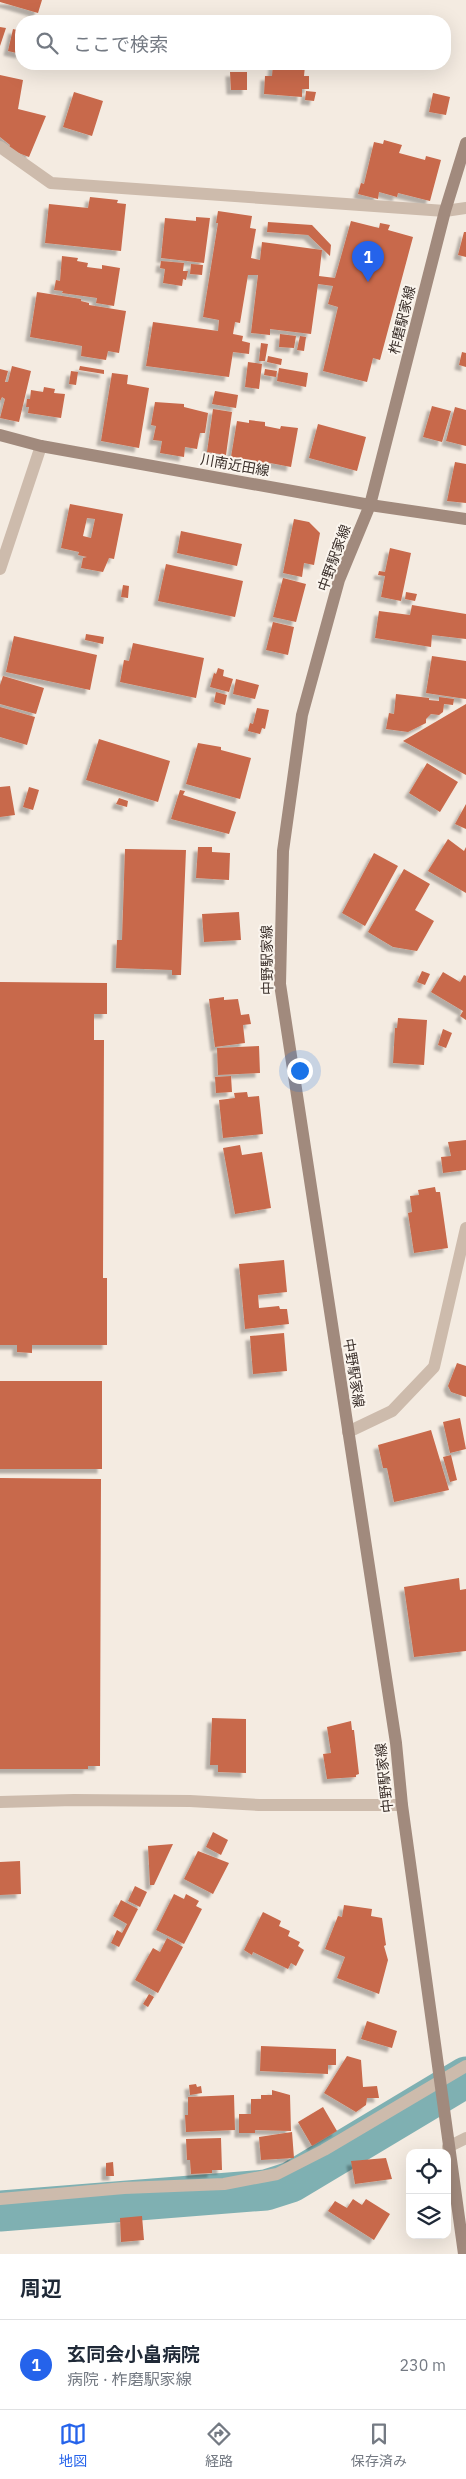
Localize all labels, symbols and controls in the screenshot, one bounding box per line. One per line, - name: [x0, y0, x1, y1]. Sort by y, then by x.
- search box: [15, 15, 451, 70]
- icon: search: [33, 29, 61, 57]
- text: ここで検索: [73, 32, 168, 56]
- pin: 1: [352, 241, 384, 282]
- street label: 柞磨駅家線: [385, 284, 419, 356]
- street label: 川南近田線: [199, 450, 271, 480]
- street label: 中野駅家線: [314, 522, 354, 594]
- street label: 中野駅家線: [257, 925, 277, 995]
- your location: [287, 1058, 313, 1084]
- street label: 中野駅家線: [340, 1337, 368, 1409]
- street label: 中野駅家線: [371, 1742, 397, 1814]
- map controls: [406, 2149, 451, 2239]
- button: locate: [406, 2149, 451, 2194]
- button: layers: [406, 2194, 451, 2239]
- text: 周辺: [20, 2274, 62, 2302]
- text: 玄同会小畠病院: [67, 2342, 200, 2366]
- text: 1: [31, 2355, 41, 2375]
- text: 230 m: [399, 2355, 446, 2375]
- text: 病院 · 柞磨駅家線: [67, 2369, 192, 2389]
- tab: 地図: [59, 2420, 87, 2470]
- tab: 経路: [205, 2420, 233, 2470]
- tab: 保存済み: [351, 2420, 407, 2470]

